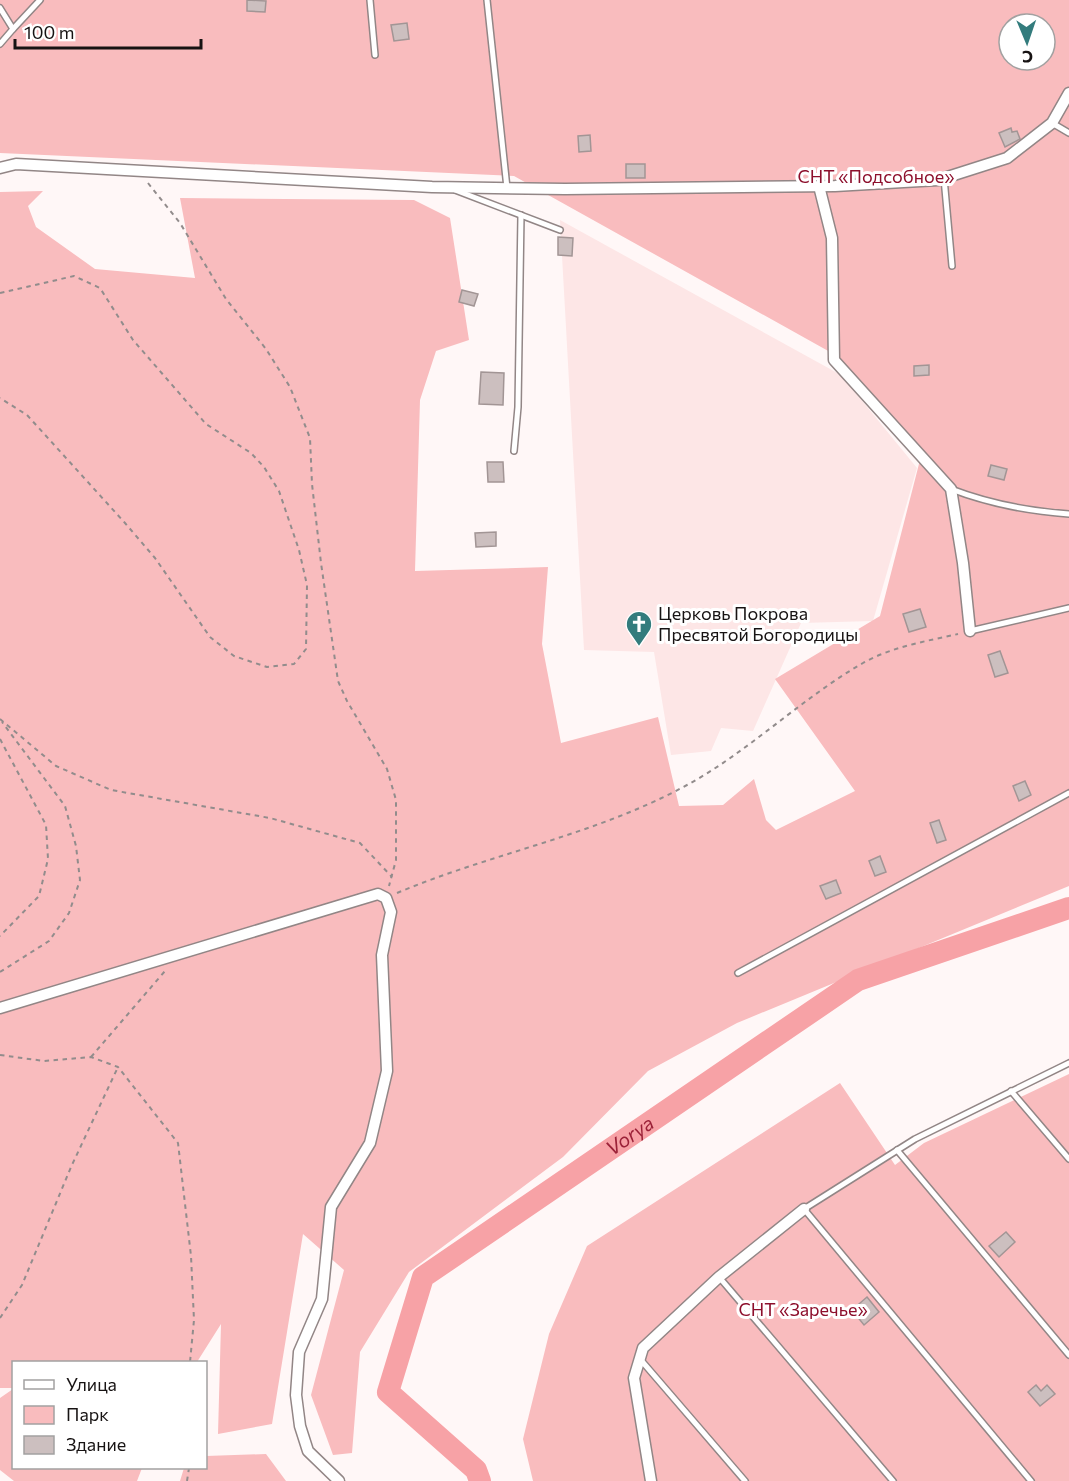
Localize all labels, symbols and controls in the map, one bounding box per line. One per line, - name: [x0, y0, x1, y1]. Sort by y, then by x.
- scale bar: [15, 12, 201, 50]
- north arrow: [997, 12, 1057, 72]
- text: 100 m: [24, 21, 74, 43]
- text: С: [1022, 48, 1033, 67]
- park label: СНТ «Подсобное»: [798, 165, 954, 187]
- place label: Церковь Покрова Пресвятой Богородицы: [658, 602, 858, 645]
- church icon: Церковь Покрова Пресвятой Богородицы: [624, 609, 654, 647]
- water label: Vorya: [601, 1110, 658, 1160]
- park label: СНТ «Заречье»: [738, 1298, 868, 1320]
- legend: [12, 1361, 207, 1469]
- text: Улица: [66, 1373, 117, 1395]
- text: Парк: [66, 1403, 109, 1425]
- text: Здание: [66, 1433, 126, 1455]

